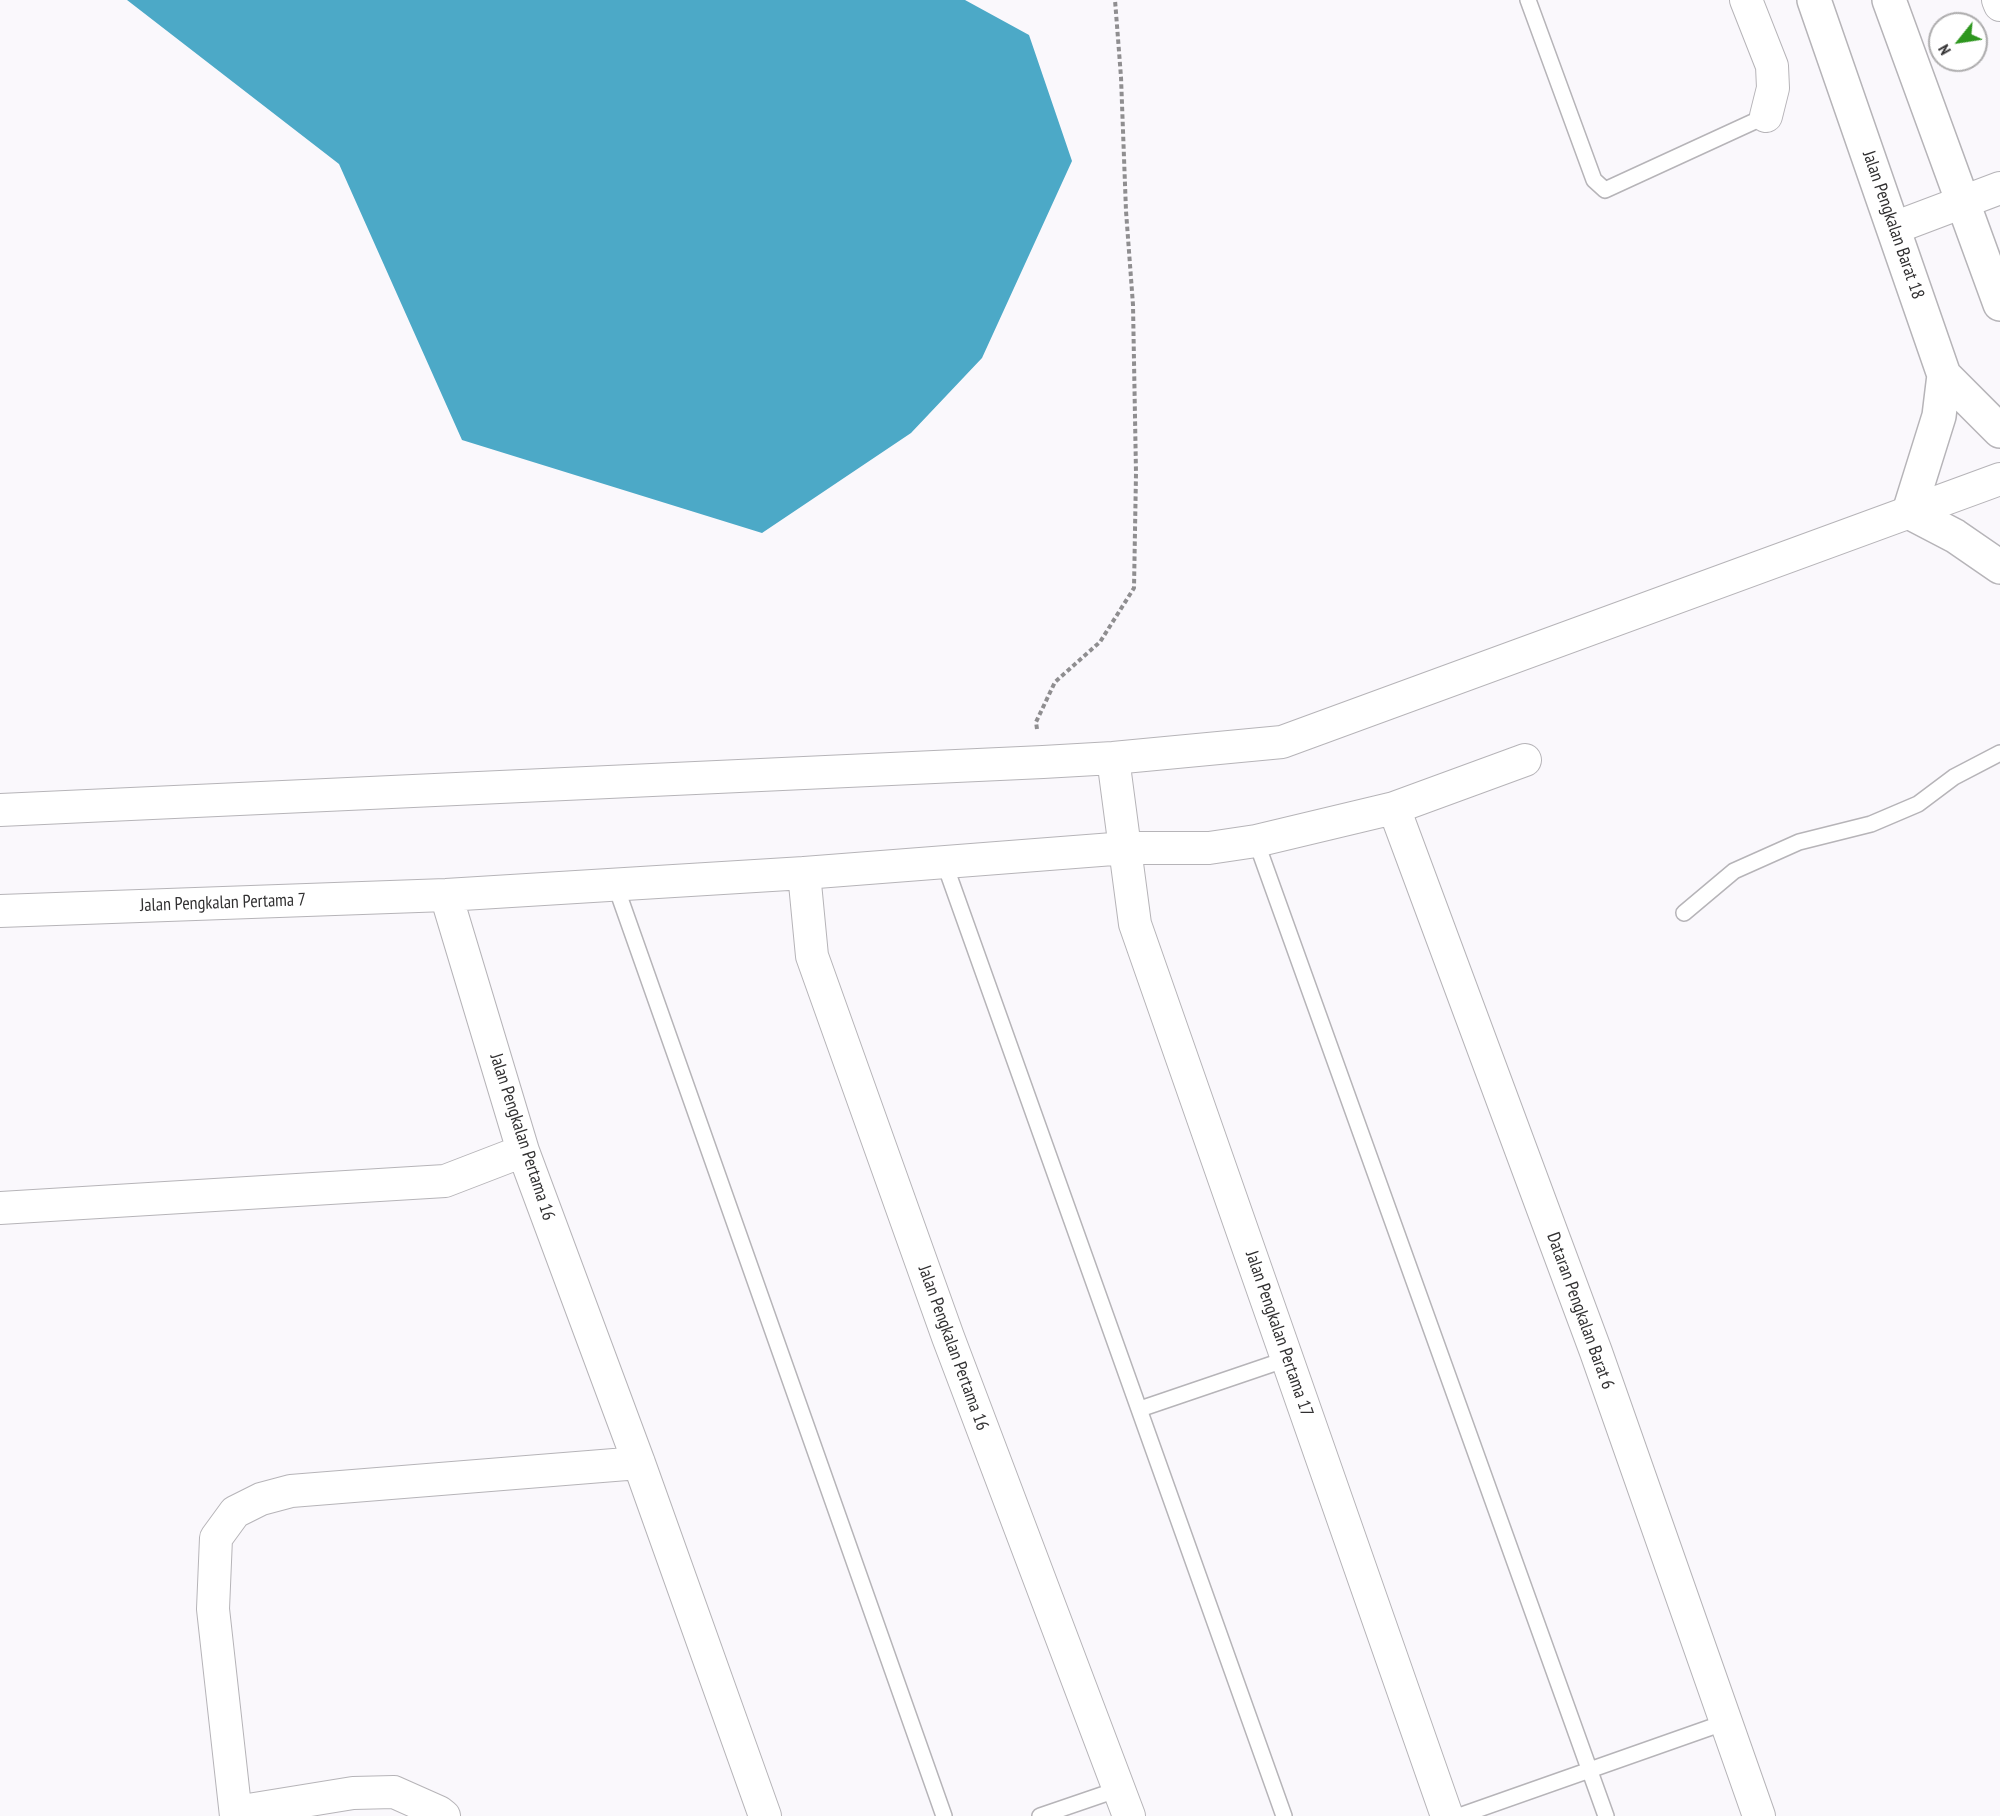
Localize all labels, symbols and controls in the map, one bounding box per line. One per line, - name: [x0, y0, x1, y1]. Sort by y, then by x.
- north arrow: [1928, 12, 1988, 72]
- text: N: [1933, 41, 1955, 59]
- street label: Jalan Pengkalan Barat 18: [1857, 148, 1929, 302]
- street label: Jalan Pengkalan Pertama 7: [140, 889, 306, 917]
- street label: Jalan Pengkalan Pertama 16: [485, 1051, 559, 1223]
- street label: Dataran Pengkalan Barat 6: [1542, 1230, 1618, 1392]
- street label: Jalan Pengkalan Pertama 17: [1240, 1248, 1318, 1420]
- street label: Jalan Pengkalan Pertama 16: [913, 1262, 993, 1434]

